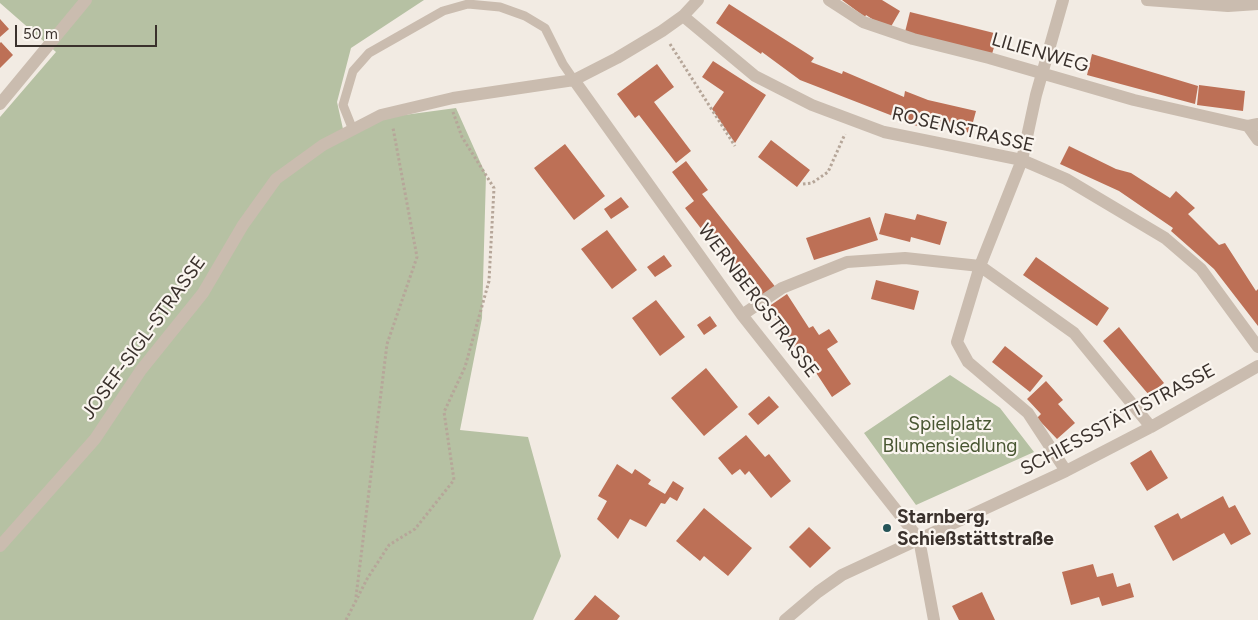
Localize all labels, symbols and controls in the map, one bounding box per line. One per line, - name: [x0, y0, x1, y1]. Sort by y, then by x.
- scale bar: [18, 15, 160, 47]
- text: 50 m: [23, 25, 58, 43]
- street label: LILIENWEG: [989, 28, 1091, 78]
- street label: ROSENSTRASSE: [889, 102, 1037, 158]
- street label: WERNBERGSTRASSE: [693, 220, 823, 382]
- street label: JOSEF-SIGL-STRASSE: [77, 252, 211, 424]
- street label: SCHIESSSTÄTTSTRASSE: [1017, 359, 1219, 481]
- park label: Spielplatz Blumensiedlung: [883, 413, 1017, 457]
- place label: Starnberg, Schießstättstraße: [897, 506, 1054, 550]
- marker: Starnberg, Schießstättstraße: [881, 522, 893, 534]

